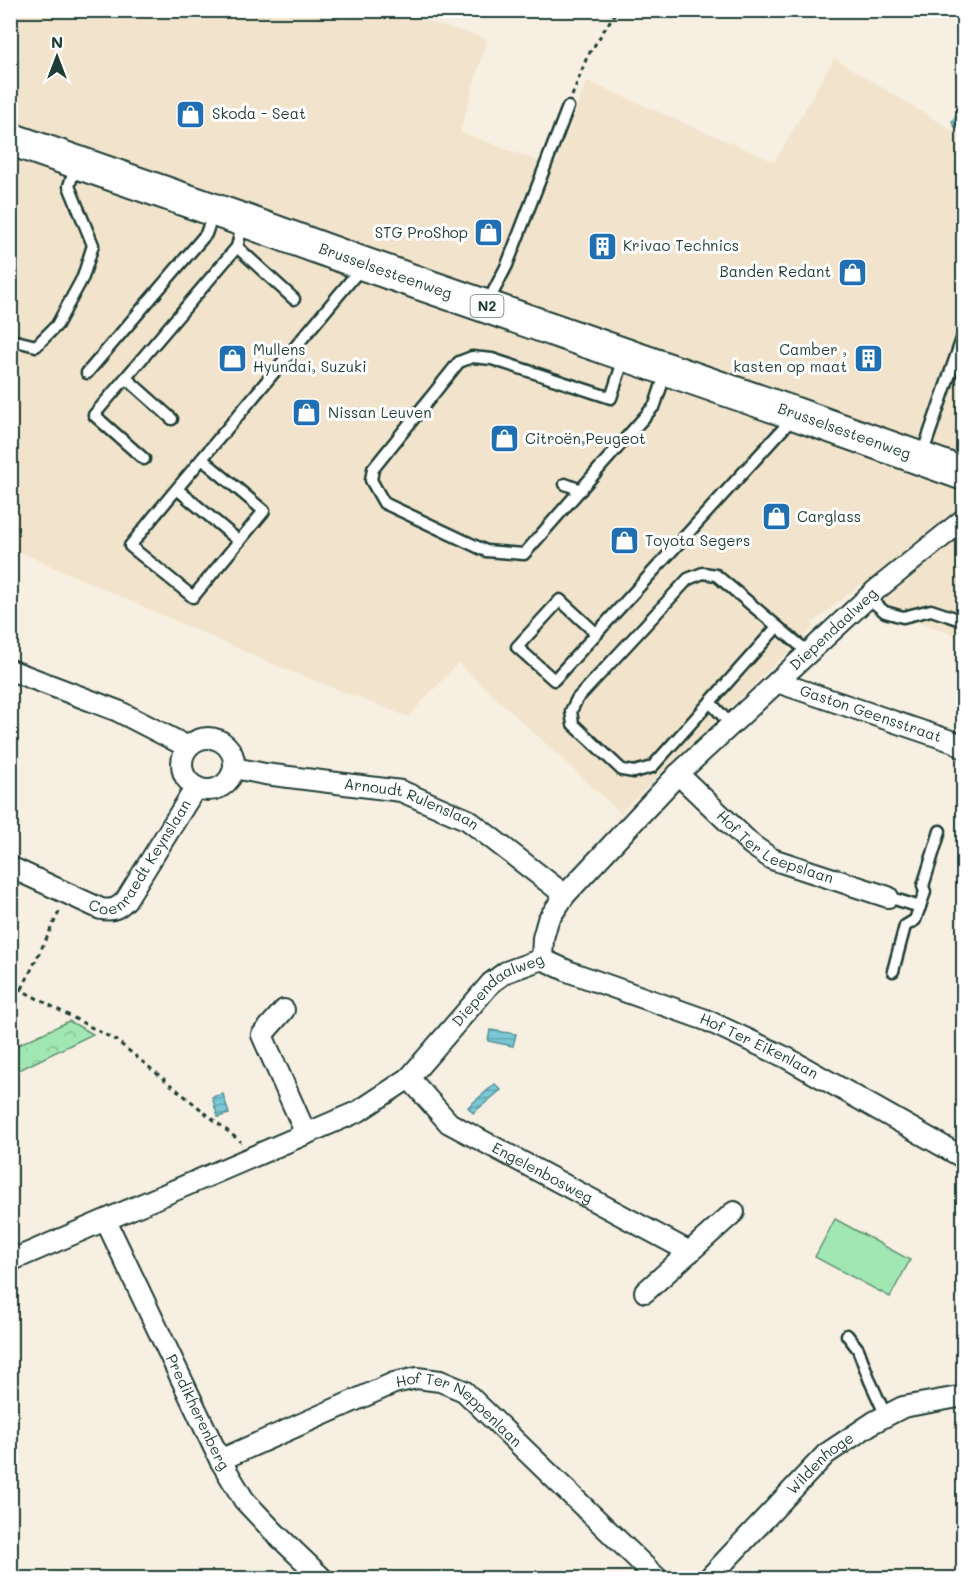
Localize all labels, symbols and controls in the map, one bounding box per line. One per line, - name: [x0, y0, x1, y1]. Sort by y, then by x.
- north arrow: [27, 27, 87, 87]
- text: N: [51, 31, 63, 52]
- shop icon: Skoda - Seat: [175, 98, 207, 130]
- place label: Skoda - Seat: [212, 103, 306, 123]
- shop icon: STG ProShop: [473, 217, 505, 249]
- place label: STG ProShop: [375, 222, 468, 242]
- building icon: Krivao Technics: [586, 230, 618, 262]
- place label: Krivao Technics: [623, 235, 739, 255]
- street label: Brusselsesteenweg: [316, 237, 455, 303]
- shop icon: Banden Redant: [836, 256, 868, 288]
- place label: Banden Redant: [719, 261, 831, 281]
- road number: N2: [470, 295, 504, 317]
- place label: Mullens Hyundai, Suzuki: [253, 339, 367, 376]
- place label: Camber , kasten op maat: [733, 339, 847, 376]
- shop icon: Mullens Hyundai, Suzuki: [216, 343, 248, 375]
- building icon: Camber , kasten op maat: [852, 343, 884, 375]
- shop icon: Nissan Leuven: [291, 397, 323, 429]
- street label: Brusselsesteenweg: [775, 398, 914, 463]
- place label: Nissan Leuven: [328, 402, 432, 422]
- shop icon: Citroën,Peugeot: [488, 423, 520, 455]
- place label: Citroën,Peugeot: [525, 428, 646, 448]
- shop icon: Carglass: [760, 501, 792, 533]
- place label: Carglass: [797, 506, 861, 526]
- shop icon: Toyota Segers: [608, 525, 640, 557]
- place label: Toyota Segers: [645, 530, 750, 550]
- street label: Diependaalweg: [785, 583, 881, 674]
- street label: Gaston Geensstraat: [798, 680, 945, 746]
- street label: Arnoudt Rulenslaan: [343, 773, 484, 834]
- street label: Coenraedt Keynslaan: [86, 795, 195, 919]
- street label: Hof Ter Leepslaan: [713, 805, 836, 888]
- street label: Diependaalweg: [447, 948, 546, 1030]
- street label: Hof Ter Eikenlaan: [697, 1008, 822, 1083]
- street label: Engelenbosweg: [489, 1137, 597, 1207]
- street label: Predikherenberg: [162, 1351, 235, 1474]
- street label: Hof Ter Neppenlaan: [394, 1367, 527, 1451]
- street label: Wildenhoge: [782, 1427, 857, 1498]

